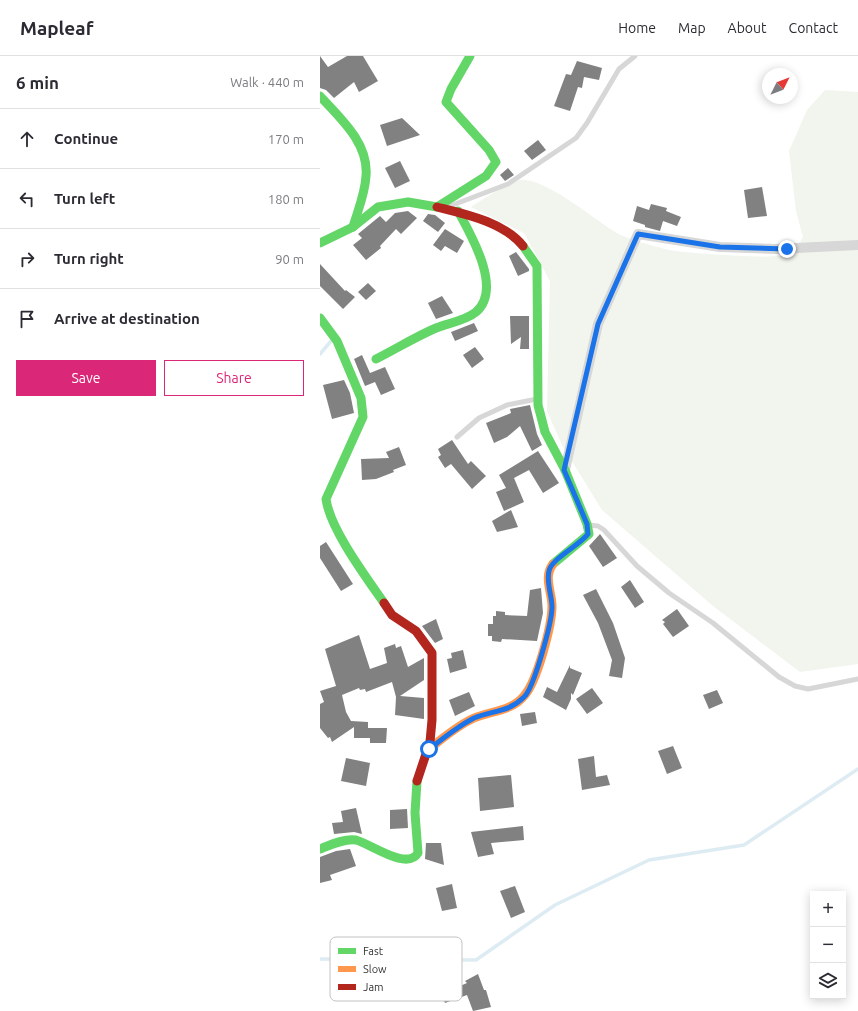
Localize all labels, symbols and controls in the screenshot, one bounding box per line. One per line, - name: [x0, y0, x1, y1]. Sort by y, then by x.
- text: Mapleaf: [20, 17, 93, 39]
- text: Home: [618, 20, 656, 36]
- text: Map: [678, 20, 706, 36]
- text: About: [728, 20, 767, 36]
- text: Contact: [789, 20, 838, 36]
- north arrow: [762, 68, 798, 104]
- text: 6 min: [16, 73, 59, 92]
- text: Walk · 440 m: [230, 75, 304, 89]
- icon: ahead: [16, 128, 38, 150]
- text: Continue: [54, 130, 118, 147]
- text: 170 m: [268, 132, 304, 146]
- icon: left: [16, 188, 38, 210]
- text: Turn left: [54, 190, 115, 207]
- text: 180 m: [268, 192, 304, 206]
- route end: [778, 240, 796, 258]
- icon: right: [16, 248, 38, 270]
- text: Turn right: [54, 250, 124, 267]
- text: 90 m: [275, 252, 304, 266]
- icon: arrive: [16, 308, 38, 330]
- text: Arrive at destination: [54, 310, 200, 327]
- button: Save: [16, 360, 156, 396]
- button: Share: [164, 360, 304, 396]
- route start: [420, 740, 438, 758]
- map controls: [810, 891, 846, 999]
- button: +: [810, 891, 846, 927]
- button: −: [810, 927, 846, 963]
- legend: [330, 937, 462, 1001]
- text: Fast: [363, 945, 384, 957]
- text: Slow: [363, 963, 387, 975]
- button: layers: [810, 963, 846, 999]
- text: Jam: [363, 981, 384, 993]

